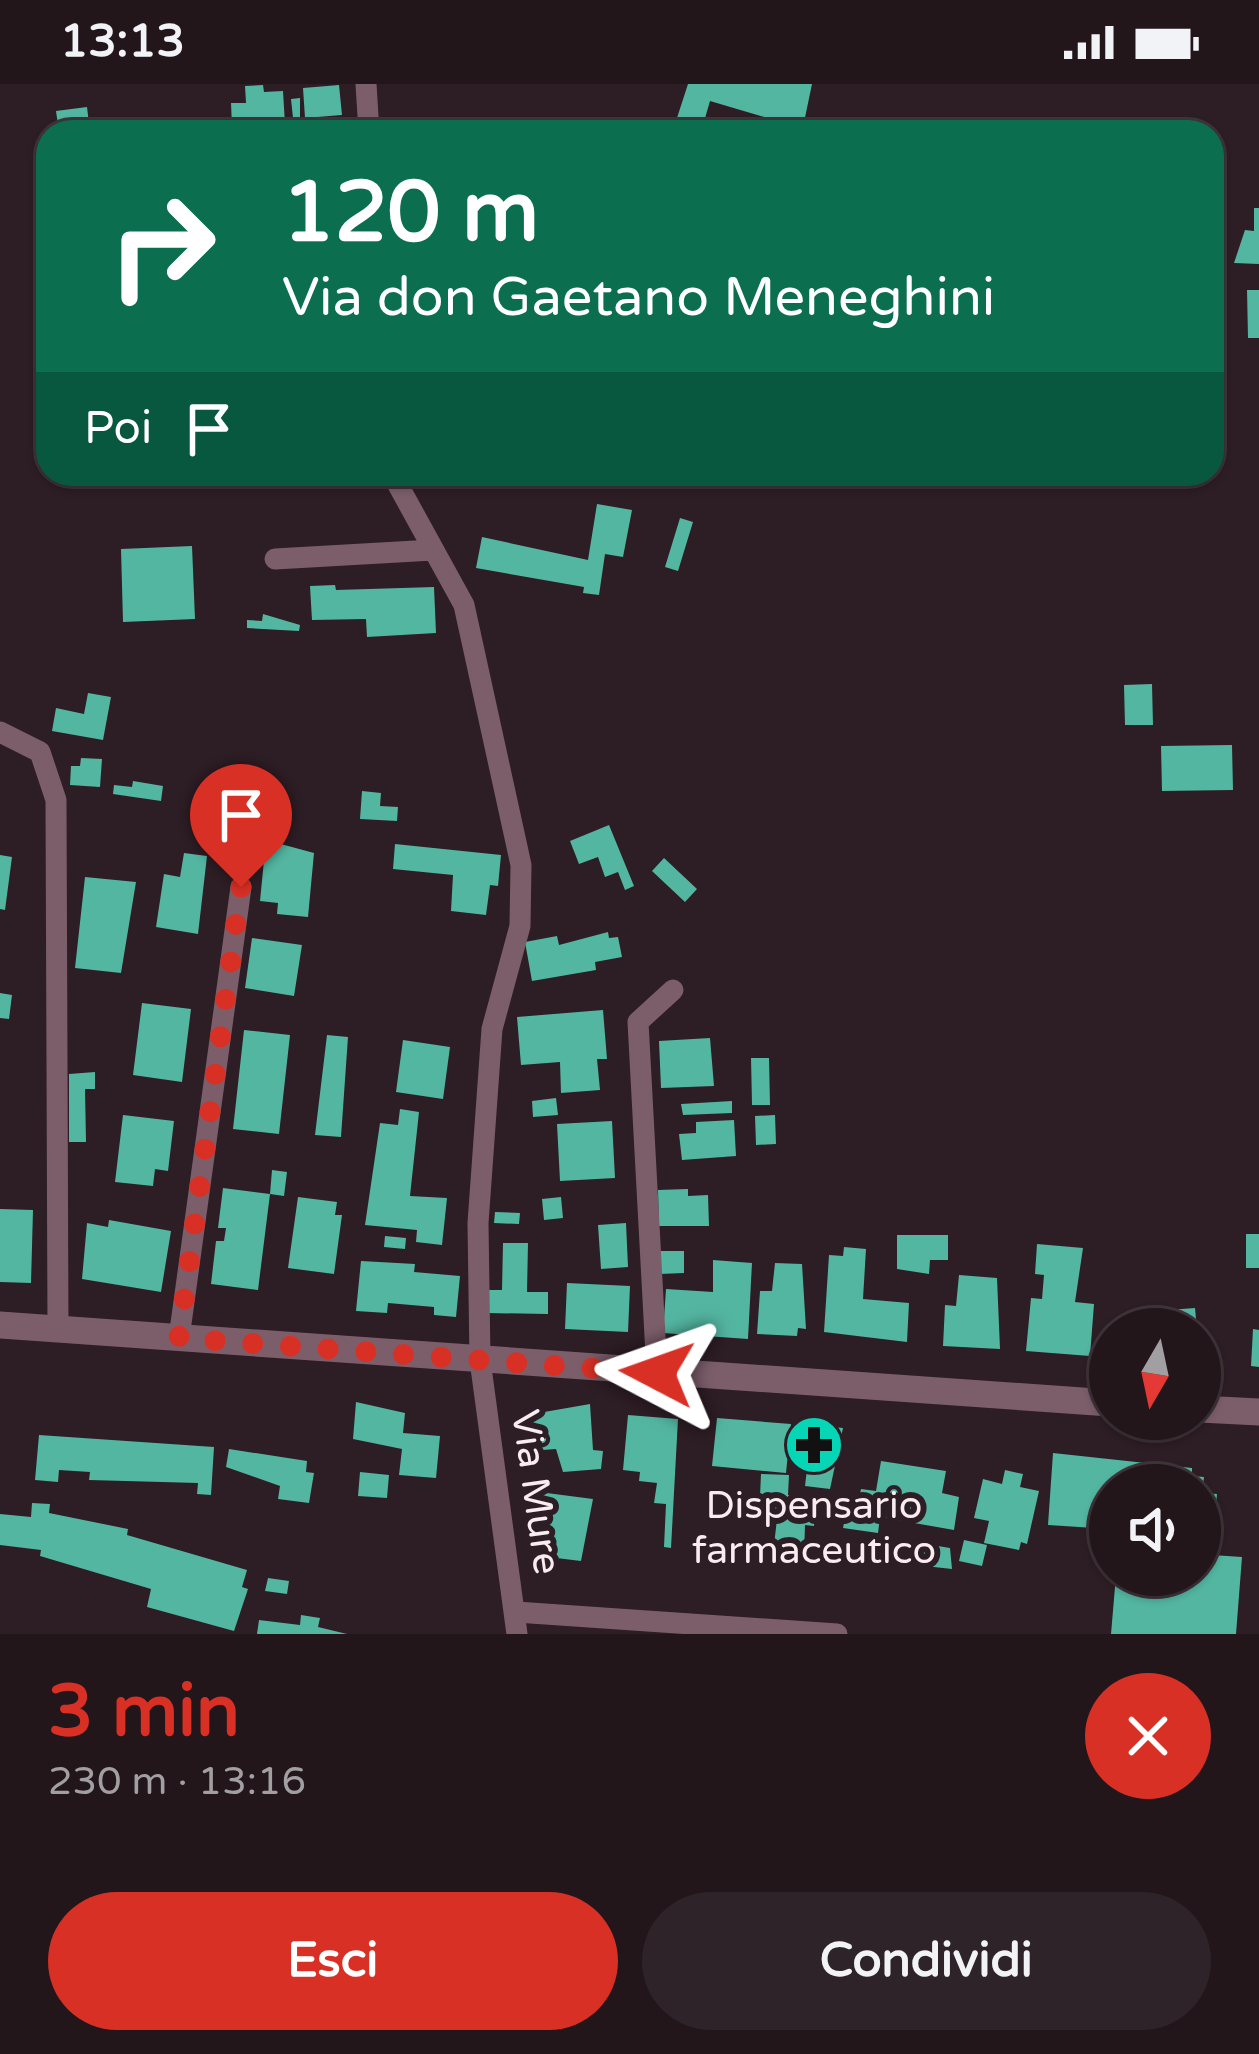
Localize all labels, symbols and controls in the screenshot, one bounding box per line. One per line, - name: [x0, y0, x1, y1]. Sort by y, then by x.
- text: 13:13: [60, 15, 185, 69]
- text: 120 m: [282, 163, 539, 264]
- icon: right: [84, 168, 240, 324]
- text: Via don Gaetano Meneghini: [282, 265, 995, 330]
- icon: arrive: [176, 396, 242, 462]
- text: Poi: [84, 402, 152, 456]
- pin: [190, 764, 292, 887]
- icon: arrive: [208, 782, 274, 848]
- north arrow: [1089, 1308, 1221, 1440]
- map controls: [1089, 1308, 1221, 1596]
- position arrow: [594, 1310, 720, 1436]
- street label: Via Mure: [501, 1407, 571, 1577]
- pharmacy icon: Dispensario farmaceutico: [783, 1414, 845, 1476]
- button: sound: [1089, 1464, 1221, 1596]
- place label: Dispensario farmaceutico: [692, 1482, 936, 1574]
- text: 3 min: [48, 1669, 240, 1756]
- button: close: [1085, 1673, 1211, 1799]
- text: 230 m · 13:16: [48, 1758, 306, 1805]
- button: Esci: [48, 1892, 618, 2030]
- button: Condividi: [642, 1892, 1211, 2030]

